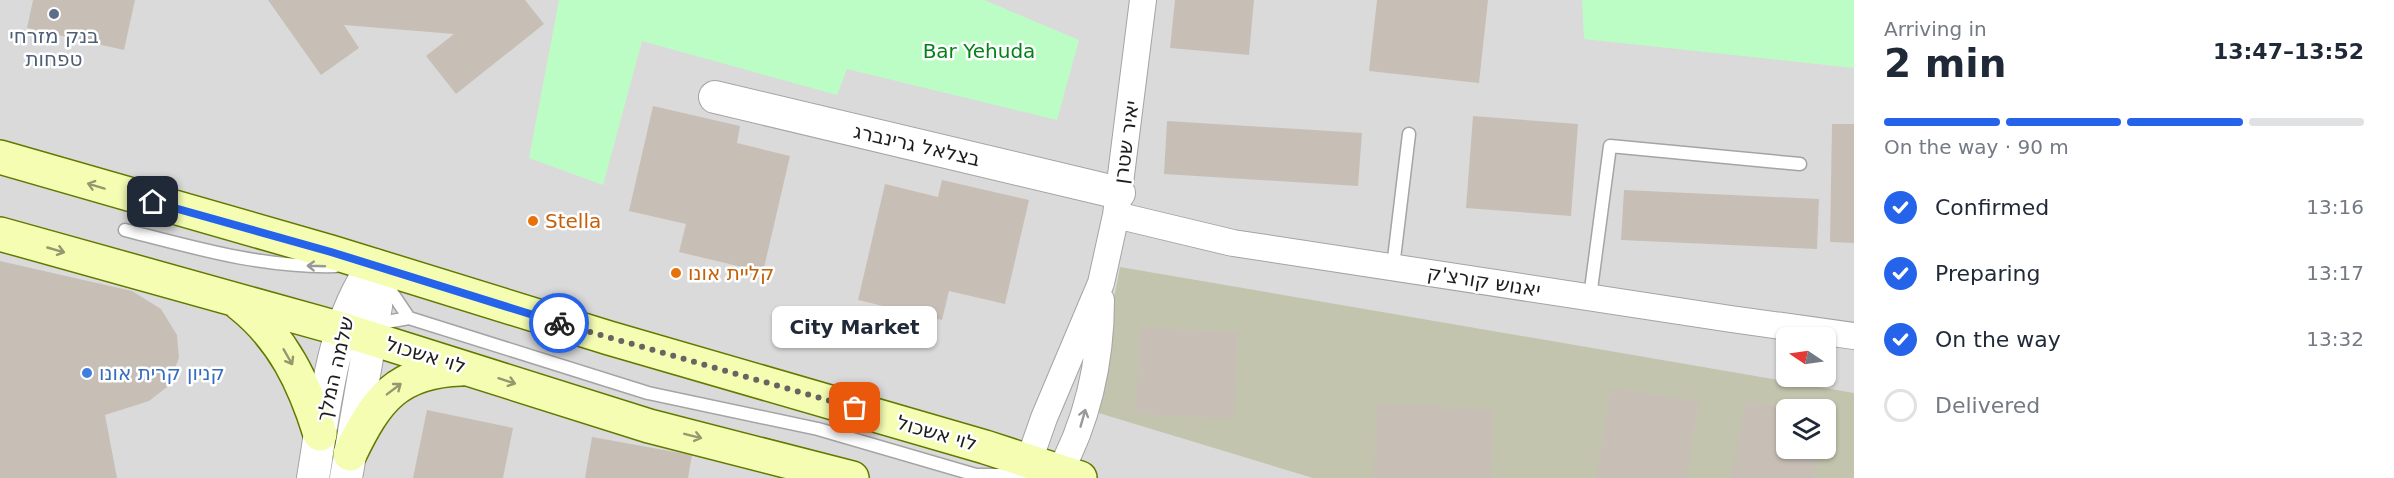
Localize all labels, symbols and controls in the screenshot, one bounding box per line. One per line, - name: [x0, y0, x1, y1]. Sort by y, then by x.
- marker: בנק מזרחי טפחות: [47, 7, 61, 21]
- text: Arriving in: [1884, 17, 1987, 41]
- place label: בנק מזרחי טפחות: [9, 24, 99, 71]
- park label: Bar Yehuda: [923, 39, 1035, 63]
- text: 13:47–13:52: [2213, 39, 2364, 64]
- text: 2 min: [1884, 41, 2006, 86]
- street label: יאיר שטרן: [1108, 99, 1144, 185]
- street label: בצלאל גרינברג: [851, 119, 983, 171]
- text: On the way · 90 m: [1884, 135, 2069, 159]
- pin: [127, 176, 178, 227]
- one-way arrow: [87, 180, 106, 191]
- icon: home: [136, 185, 169, 218]
- icon: check: [1884, 191, 1917, 224]
- text: Confirmed: [1935, 195, 2049, 220]
- text: 13:16: [2306, 195, 2364, 219]
- place label: Stella: [545, 209, 601, 233]
- marker: Stella: [526, 214, 540, 228]
- one-way arrow: [46, 244, 65, 256]
- icon: check: [1884, 257, 1917, 290]
- one-way arrow: [306, 260, 326, 272]
- street label: יאנוש קורצ'ק: [1426, 260, 1542, 302]
- place label: קליית אונו: [688, 261, 774, 285]
- text: Preparing: [1935, 261, 2041, 286]
- text: 13:17: [2306, 261, 2364, 285]
- marker: קליית אונו: [669, 266, 683, 280]
- courier: [529, 293, 589, 353]
- callout: City Market: [772, 306, 938, 348]
- icon: bike: [543, 307, 576, 340]
- street label: שלמה המלך: [311, 314, 359, 424]
- text: City Market: [789, 315, 920, 339]
- icon: check: [1884, 323, 1917, 356]
- north arrow: [1776, 327, 1836, 387]
- map controls: [1776, 327, 1836, 459]
- text: On the way: [1935, 327, 2061, 352]
- text: 13:32: [2306, 327, 2364, 351]
- street label: לוי אשכול: [383, 331, 469, 379]
- one-way arrow: [282, 348, 294, 365]
- place label: קניון קרית אונו: [99, 361, 225, 385]
- marker: קניון קרית אונו: [80, 366, 94, 380]
- one-way arrow: [497, 376, 516, 387]
- pin: [829, 382, 880, 433]
- one-way arrow: [386, 383, 402, 395]
- icon: bag: [838, 391, 871, 424]
- text: Delivered: [1935, 393, 2040, 418]
- button: layers: [1776, 399, 1836, 459]
- one-way arrow: [1078, 409, 1089, 428]
- street label: לוי אשכול: [894, 410, 980, 456]
- one-way arrow: [684, 431, 703, 443]

